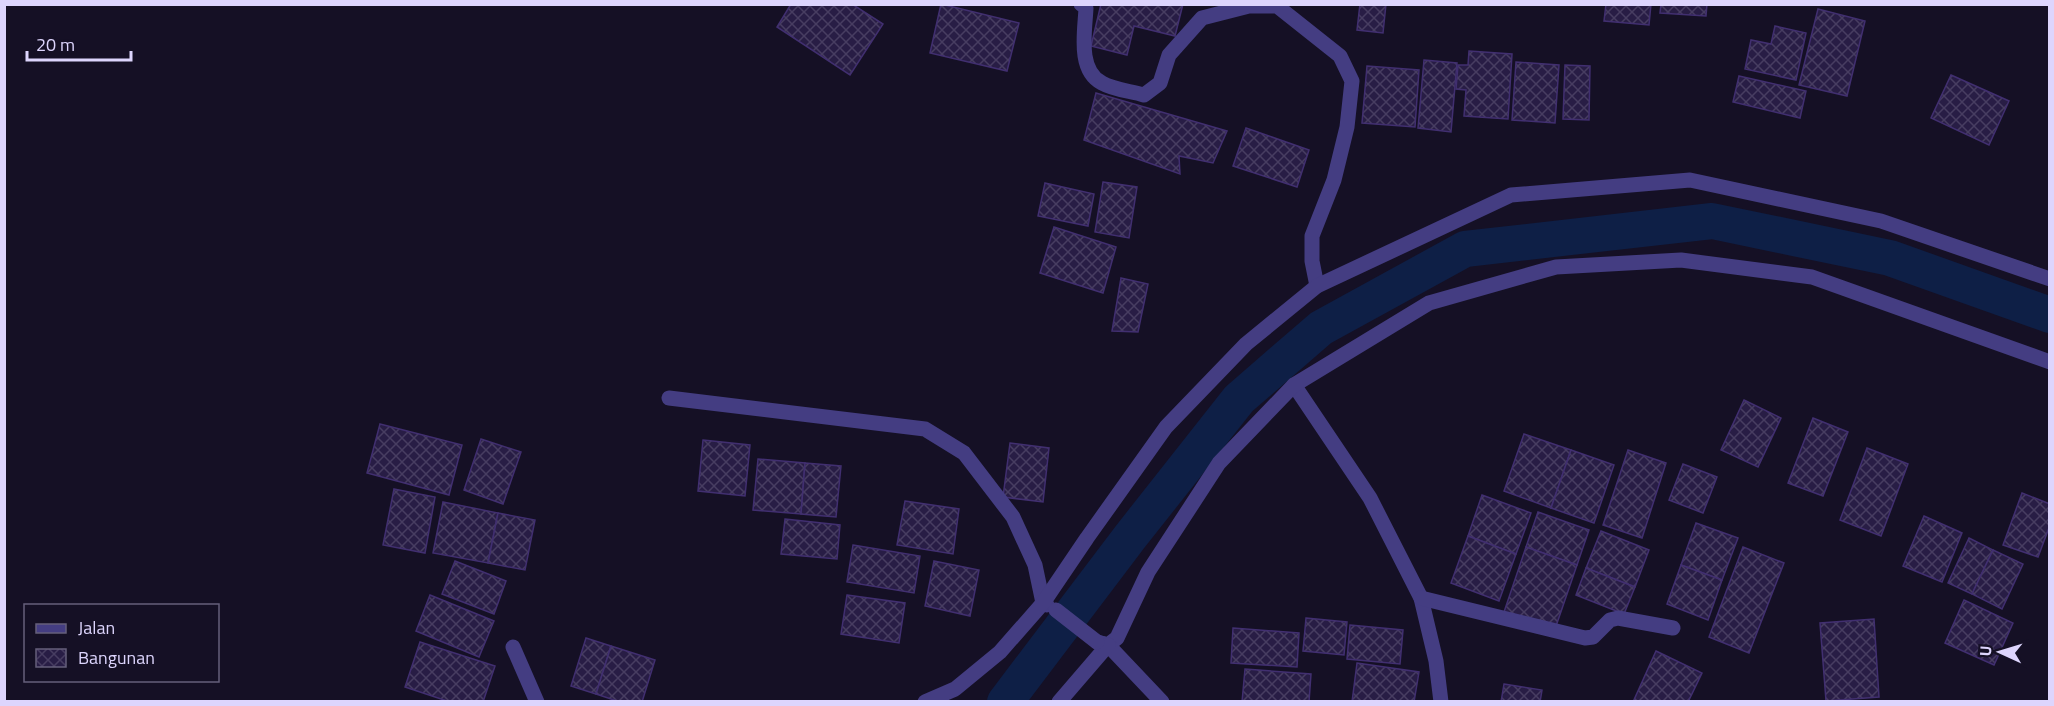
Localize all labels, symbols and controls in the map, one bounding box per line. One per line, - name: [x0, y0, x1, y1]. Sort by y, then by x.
- scale bar: [27, 24, 130, 62]
- text: 20 m: [36, 31, 75, 58]
- legend: [24, 604, 219, 682]
- text: Jalan: [78, 614, 115, 641]
- north arrow: [1970, 622, 2030, 682]
- text: Bangunan: [78, 644, 155, 671]
- text: U: [1973, 645, 1997, 657]

